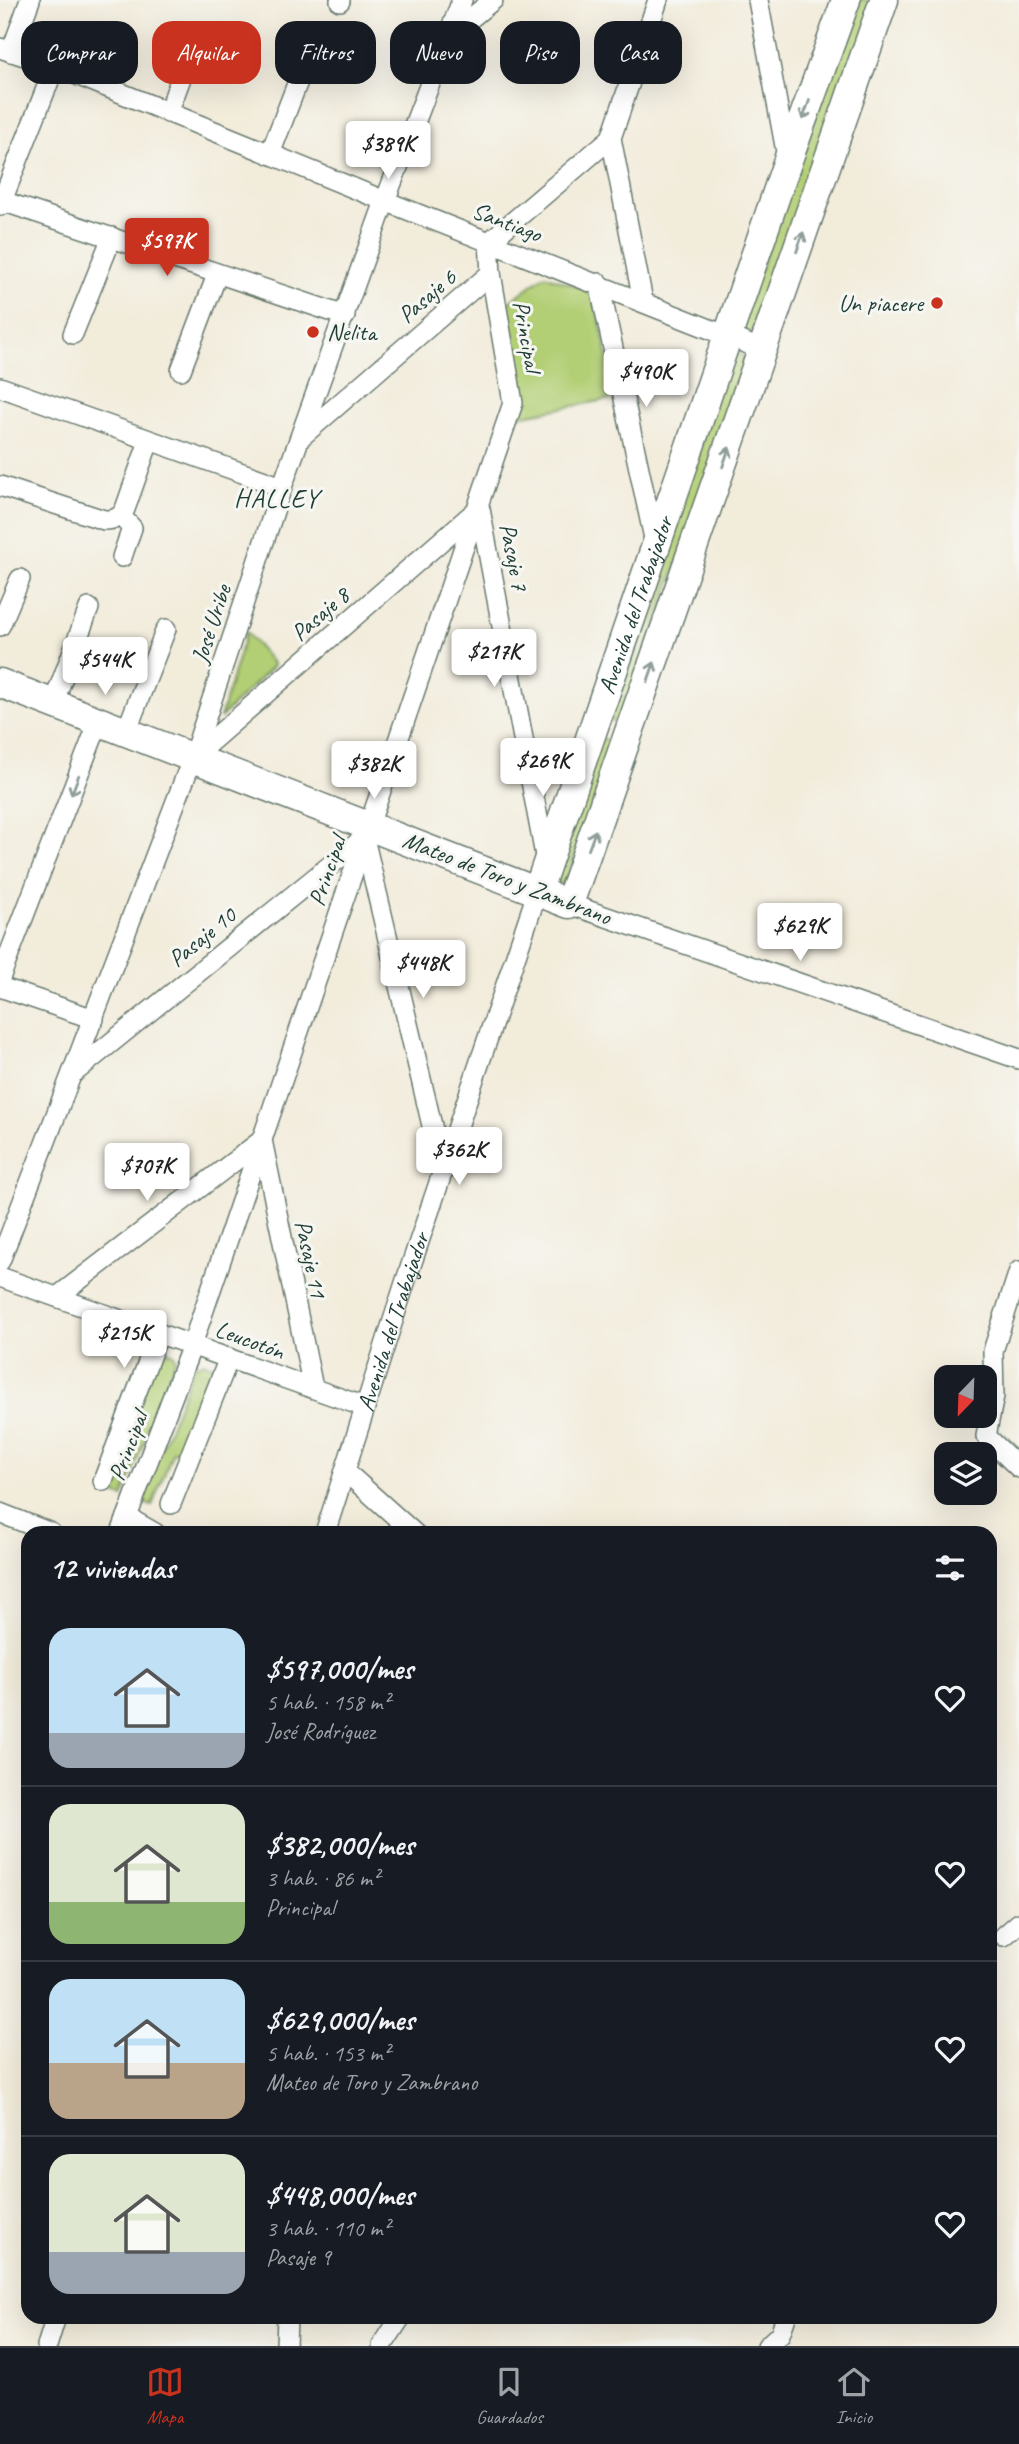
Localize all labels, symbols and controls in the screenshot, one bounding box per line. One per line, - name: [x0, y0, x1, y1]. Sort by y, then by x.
- chip: Comprar: [21, 21, 138, 84]
- chip: Alquilar: [152, 21, 261, 84]
- chip: Filtros: [275, 21, 376, 84]
- chip: Nuevo: [390, 21, 486, 84]
- chip: Piso: [500, 21, 580, 84]
- chip: Casa: [594, 21, 682, 84]
- one-way arrow: [799, 99, 811, 121]
- pin: $389K: [339, 122, 437, 181]
- text: $389K: [362, 129, 414, 158]
- street label: Santiago: [468, 195, 547, 249]
- pin: $597K: [118, 218, 216, 278]
- text: $597K: [141, 226, 193, 255]
- one-way arrow: [795, 231, 807, 253]
- street label: Pasaje 6: [392, 262, 463, 330]
- place label: Un piacere: [838, 288, 925, 318]
- marker: Un piacere: [929, 295, 945, 311]
- street label: Principal: [506, 298, 549, 378]
- place label: Nelita: [327, 317, 378, 347]
- marker: Nelita: [305, 324, 321, 340]
- pin: $490K: [597, 350, 695, 409]
- text: $490K: [620, 357, 672, 386]
- one-way arrow: [721, 446, 733, 468]
- district label: HALLEY: [234, 482, 323, 515]
- street label: Avenida del Trabajador: [591, 510, 681, 698]
- street label: Pasaje 7: [493, 521, 535, 594]
- street label: José Uribe: [184, 579, 238, 668]
- street label: Pasaje 8: [285, 579, 357, 648]
- pin: $217K: [445, 630, 543, 689]
- text: $217K: [468, 637, 521, 666]
- pin: $544K: [56, 638, 154, 697]
- text: $544K: [79, 645, 131, 674]
- one-way arrow: [646, 661, 658, 683]
- pin: $269K: [494, 738, 592, 798]
- pin: $382K: [325, 742, 423, 801]
- text: $269K: [516, 746, 570, 775]
- text: $382K: [347, 749, 401, 778]
- one-way arrow: [67, 774, 80, 795]
- street label: Mateo de Toro y Zambrano: [399, 824, 617, 932]
- street label: Principal: [301, 829, 354, 910]
- one-way arrow: [587, 829, 599, 851]
- street label: Pasaje 10: [162, 899, 244, 973]
- pin: $629K: [751, 904, 849, 963]
- text: $629K: [773, 911, 827, 940]
- pin: $448K: [374, 940, 472, 1000]
- text: $448K: [396, 948, 450, 977]
- pin: $362K: [410, 1128, 508, 1187]
- text: $362K: [432, 1135, 486, 1164]
- pin: $707K: [98, 1144, 196, 1203]
- text: $707K: [121, 1151, 173, 1180]
- street label: Pasaje 11: [288, 1217, 334, 1302]
- street label: Avenida del Trabajador: [350, 1226, 437, 1415]
- pin: $215K: [75, 1310, 173, 1370]
- street label: Leucotón: [211, 1314, 290, 1367]
- text: $215K: [98, 1318, 150, 1347]
- north arrow: [934, 1365, 998, 1428]
- map controls: [934, 1365, 997, 1505]
- street label: Principal: [101, 1404, 156, 1485]
- button: layers: [934, 1442, 997, 1505]
- text: 12 viviendas: [49, 1549, 175, 1587]
- icon: filters: [931, 1549, 969, 1587]
- text: $597,000/mes: [266, 1650, 413, 1688]
- icon: home: [105, 1656, 189, 1740]
- icon: heart: [931, 1679, 969, 1717]
- text: 5 hab. · 158 m²: [266, 1688, 390, 1717]
- text: José Rodríguez: [266, 1717, 375, 1746]
- text: $382,000/mes: [266, 1826, 414, 1864]
- icon: home: [105, 1832, 189, 1916]
- icon: heart: [931, 1855, 969, 1893]
- text: 3 hab. · 86 m²: [266, 1864, 379, 1893]
- text: Principal: [266, 1893, 335, 1922]
- text: $629,000/mes: [266, 2001, 414, 2039]
- icon: home: [105, 2007, 189, 2091]
- icon: heart: [931, 2030, 969, 2068]
- text: 5 hab. · 153 m²: [266, 2039, 390, 2068]
- text: Mateo de Toro y Zambrano: [266, 2068, 477, 2097]
- text: $448,000/mes: [266, 2176, 414, 2214]
- icon: home: [105, 2182, 189, 2266]
- icon: heart: [931, 2205, 969, 2243]
- text: 3 hab. · 110 m²: [266, 2214, 390, 2243]
- text: Pasaje 9: [266, 2243, 331, 2272]
- tab: Mapa: [146, 2363, 184, 2429]
- tab: Guardados: [476, 2363, 543, 2429]
- tab: Inicio: [835, 2363, 873, 2429]

